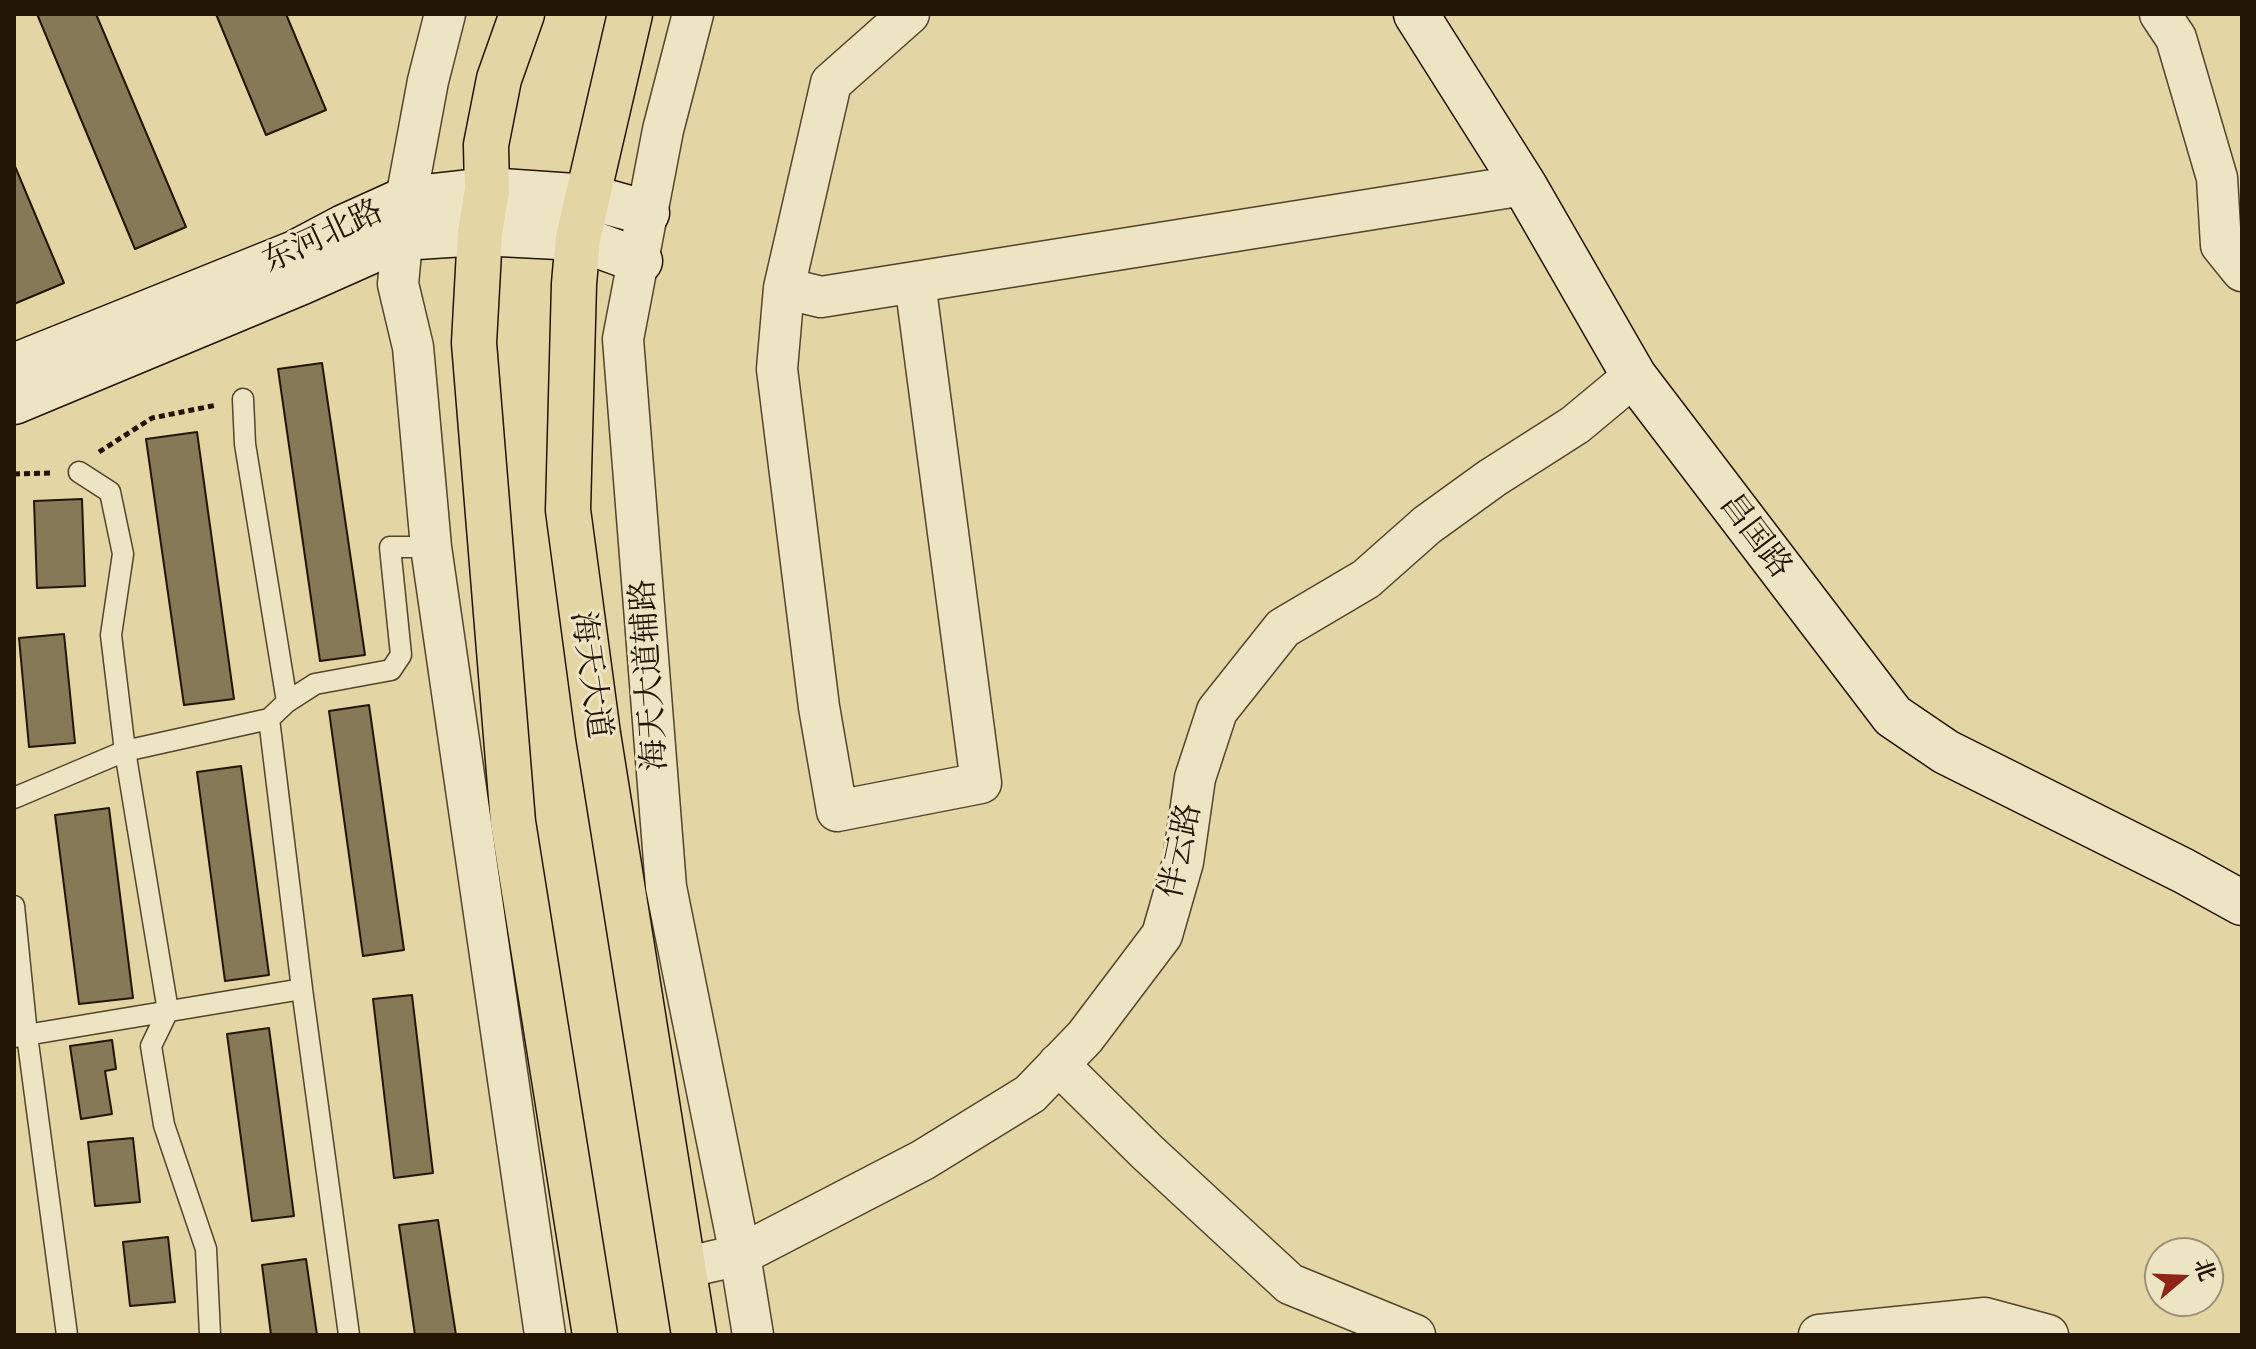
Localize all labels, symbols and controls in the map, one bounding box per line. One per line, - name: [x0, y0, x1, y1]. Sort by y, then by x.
- street label: 东河北路: [257, 193, 389, 281]
- street label: 昌国路: [1711, 486, 1799, 586]
- street label: 海天大道辅路: [624, 578, 676, 772]
- street label: 海天大道: [562, 609, 618, 741]
- street label: 伴云路: [1152, 800, 1210, 902]
- north arrow: [2144, 1237, 2224, 1317]
- text: 北: [2188, 1255, 2223, 1285]

